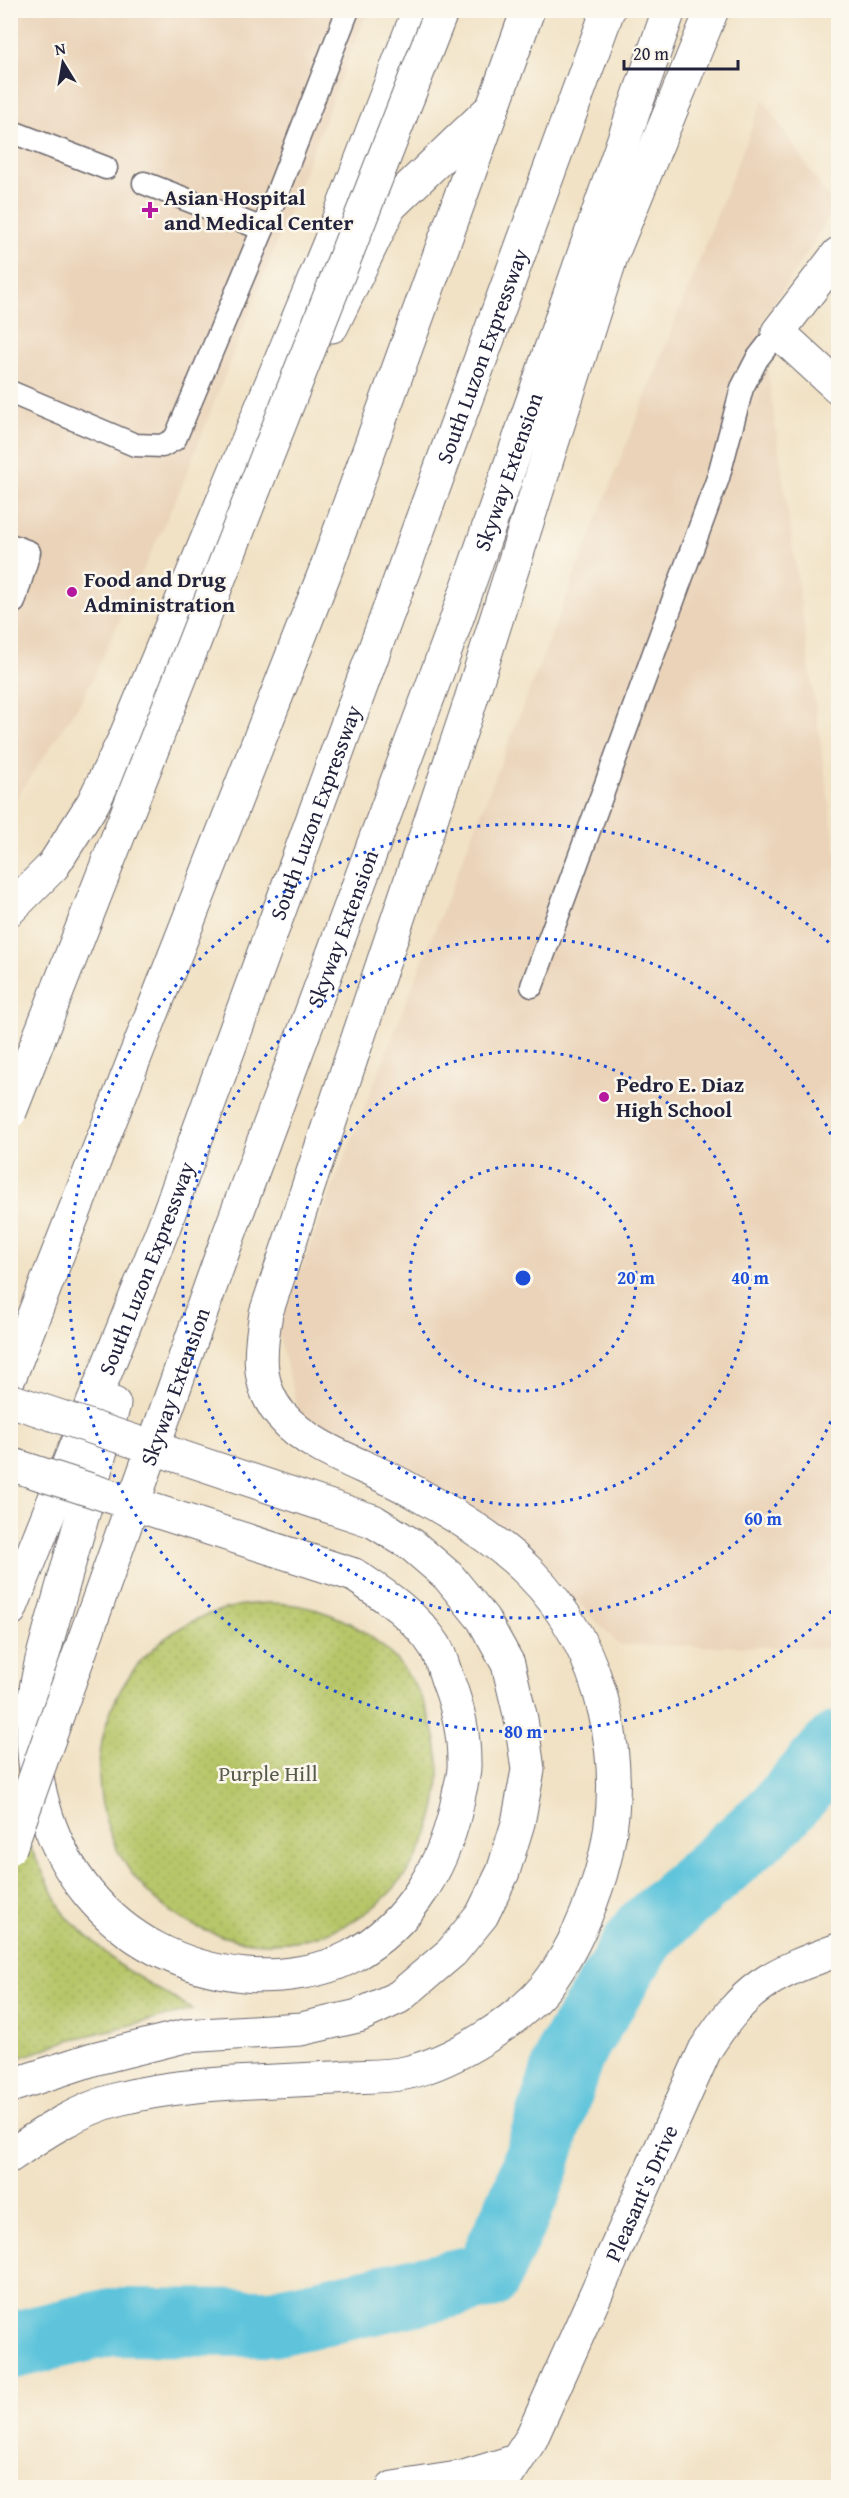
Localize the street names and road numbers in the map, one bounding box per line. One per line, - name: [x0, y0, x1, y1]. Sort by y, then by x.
- street label: South Luzon Expressway: [428, 244, 536, 468]
- street label: Skyway Extension: [466, 388, 551, 555]
- street label: South Luzon Expressway: [261, 700, 369, 925]
- street label: Skyway Extension: [299, 845, 386, 1012]
- street label: South Luzon Expressway: [90, 1157, 202, 1380]
- street label: Skyway Extension: [132, 1302, 218, 1470]
- street label: Pleasant's Drive: [596, 2120, 686, 2267]

